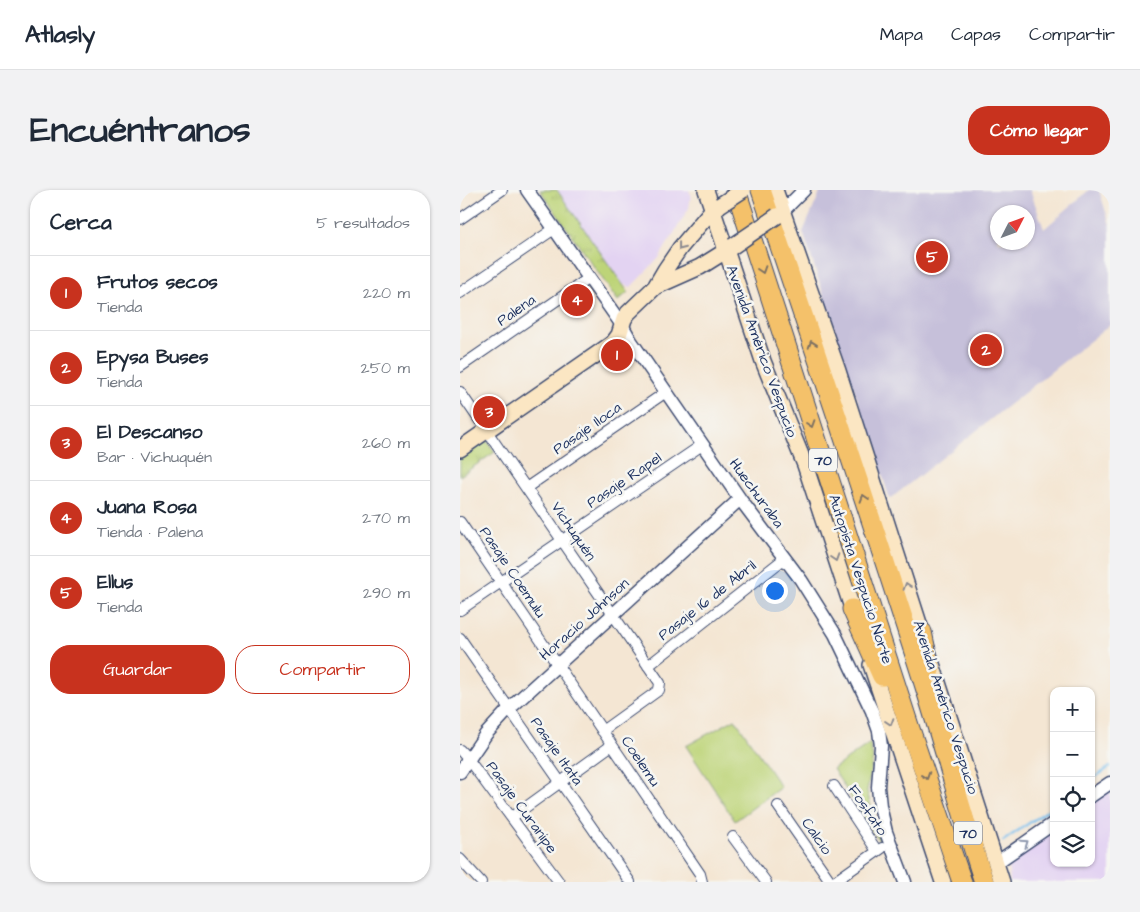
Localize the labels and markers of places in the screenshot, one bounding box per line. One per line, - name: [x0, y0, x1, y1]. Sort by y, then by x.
- pin: 5: [916, 238, 948, 276]
- pin: 4: [561, 281, 593, 319]
- pin: 2: [970, 331, 1002, 369]
- pin: 1: [601, 336, 633, 374]
- pin: 3: [473, 393, 505, 431]

